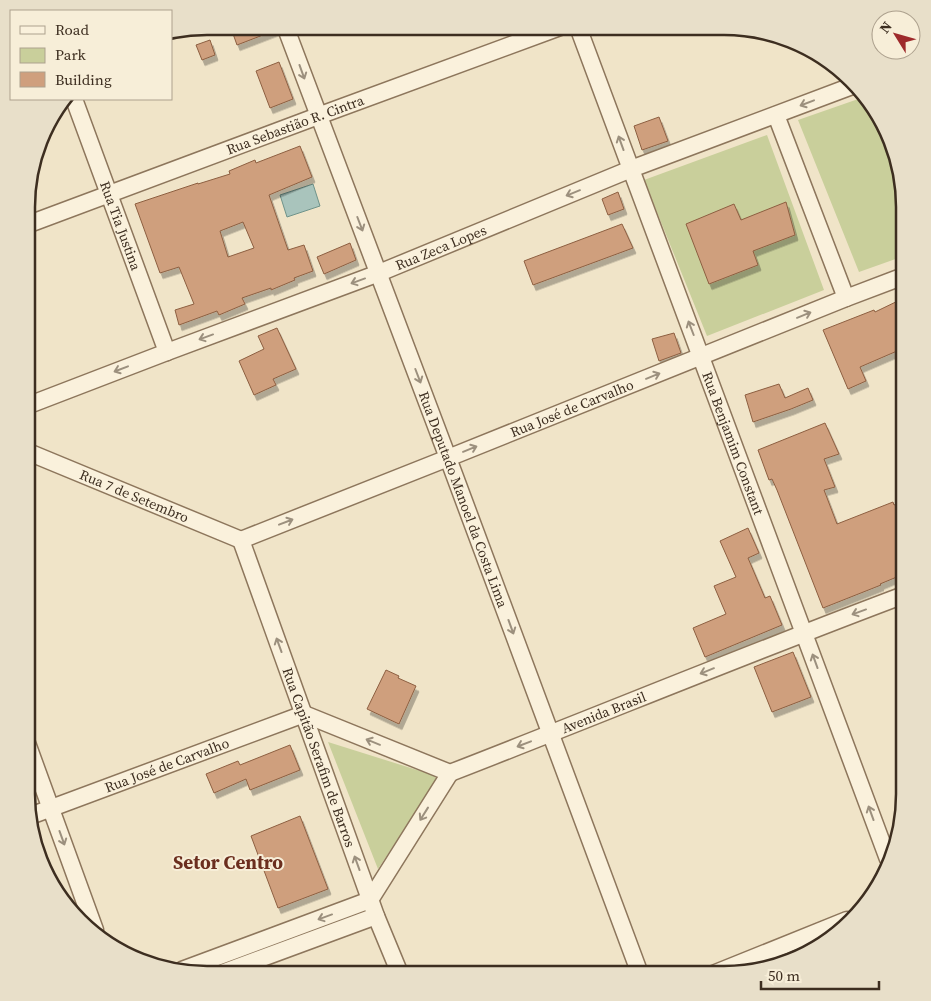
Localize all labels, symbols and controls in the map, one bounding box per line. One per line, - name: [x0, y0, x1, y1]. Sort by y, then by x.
- legend: [10, 10, 172, 100]
- north arrow: [871, 10, 921, 60]
- text: N: [875, 17, 897, 37]
- text: Road: [55, 19, 89, 40]
- text: Park: [55, 44, 87, 65]
- one-way arrow: [298, 64, 307, 79]
- text: Building: [55, 69, 112, 90]
- street label: Rua Sebastião R. Cintra: [223, 90, 367, 159]
- one-way arrow: [799, 99, 815, 108]
- one-way arrow: [616, 136, 625, 151]
- street label: Rua Tia Justina: [95, 178, 146, 274]
- one-way arrow: [566, 189, 581, 198]
- one-way arrow: [356, 216, 365, 231]
- street label: Rua Zeca Lopes: [392, 220, 489, 275]
- one-way arrow: [351, 277, 366, 286]
- one-way arrow: [796, 310, 811, 319]
- one-way arrow: [686, 321, 695, 336]
- one-way arrow: [198, 333, 214, 342]
- one-way arrow: [114, 365, 129, 374]
- one-way arrow: [414, 368, 423, 383]
- street label: Rua Benjamim Constant: [697, 369, 769, 518]
- one-way arrow: [645, 371, 660, 380]
- street label: Rua José de Carvalho: [507, 374, 637, 442]
- street label: Rua Deputado Manoel da Costa Lima: [414, 389, 513, 611]
- one-way arrow: [462, 444, 477, 454]
- street label: Rua 7 de Setembro: [77, 464, 192, 527]
- one-way arrow: [278, 517, 293, 526]
- one-way arrow: [852, 608, 867, 617]
- one-way arrow: [507, 618, 516, 634]
- one-way arrow: [274, 637, 283, 653]
- one-way arrow: [810, 653, 819, 669]
- street label: Rua Capitão Serafim de Barros: [278, 665, 361, 850]
- one-way arrow: [700, 667, 716, 676]
- street label: Avenida Brasil: [558, 687, 649, 738]
- street label: Rua José de Carvalho: [102, 733, 232, 797]
- one-way arrow: [366, 736, 381, 746]
- one-way arrow: [517, 740, 532, 749]
- one-way arrow: [866, 806, 875, 821]
- one-way arrow: [419, 807, 430, 821]
- one-way arrow: [58, 829, 67, 845]
- district label: Setor Centro: [173, 849, 283, 875]
- one-way arrow: [352, 856, 361, 872]
- one-way arrow: [318, 913, 333, 922]
- scale bar: [761, 958, 878, 990]
- text: 50 m: [768, 965, 800, 986]

